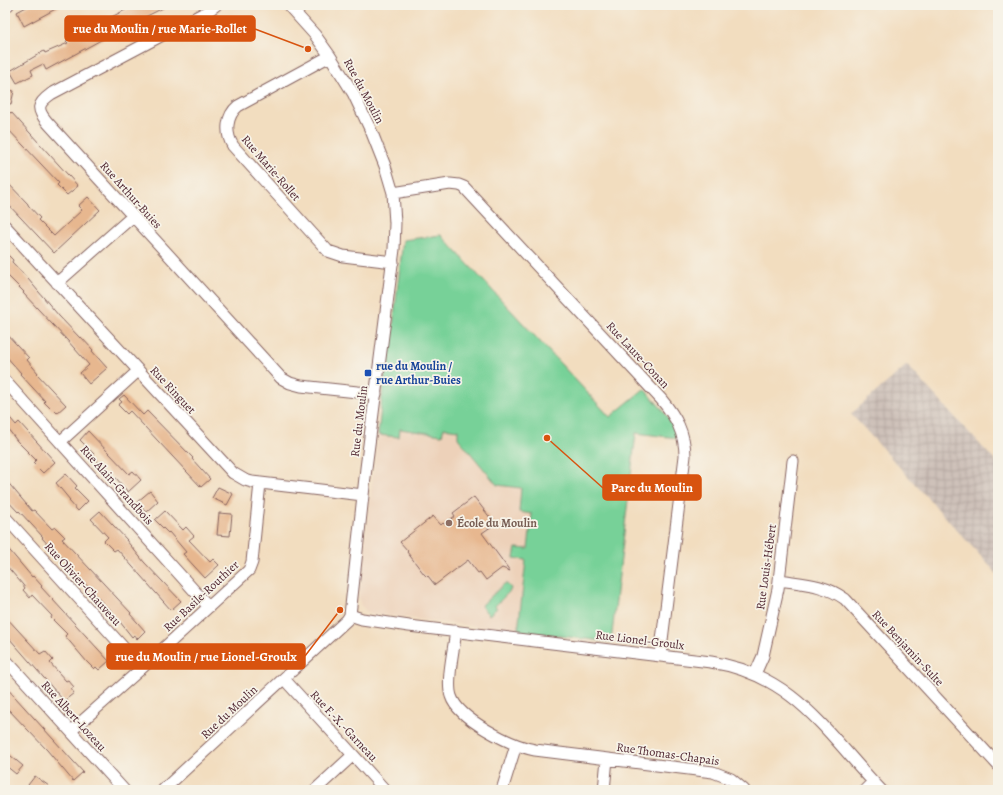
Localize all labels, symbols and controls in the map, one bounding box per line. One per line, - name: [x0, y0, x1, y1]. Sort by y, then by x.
- callout: rue du Moulin / rue Marie-Rollet: [65, 16, 255, 41]
- text: rue du Moulin / rue Marie-Rollet: [73, 20, 248, 37]
- street label: Rue du Moulin: [340, 56, 388, 127]
- street label: Rue Marie-Rollet: [238, 132, 304, 204]
- street label: Rue Arthur-Buies: [97, 158, 166, 232]
- street label: Rue Laure-Conan: [603, 318, 673, 392]
- place label: rue du Moulin / rue Arthur-Buies: [376, 358, 461, 388]
- street label: Rue Ringuet: [147, 363, 199, 418]
- marker: rue du Moulin / rue Arthur-Buies: [363, 368, 373, 378]
- street label: Rue du Moulin: [347, 384, 371, 458]
- street label: Rue Alain-Grandbois: [77, 442, 157, 528]
- callout: Parc du Moulin: [603, 475, 701, 500]
- text: Parc du Moulin: [611, 479, 694, 496]
- place label: École du Moulin: [457, 515, 537, 531]
- marker: École du Moulin: [444, 518, 454, 528]
- street label: Rue Louis-Hébert: [752, 523, 780, 611]
- street label: Rue Olivier-Chauveau: [41, 539, 125, 630]
- street label: Rue Basile-Routhier: [160, 557, 243, 635]
- street label: Rue Benjamin-Sulte: [869, 607, 947, 689]
- street label: Rue Lionel-Groulx: [595, 627, 686, 653]
- callout: rue du Moulin / rue Lionel-Groulx: [107, 644, 305, 669]
- text: rue du Moulin / rue Lionel-Groulx: [115, 648, 297, 665]
- street label: Rue Albert-Lozeau: [38, 677, 110, 755]
- street label: Rue du Moulin: [197, 681, 261, 742]
- street label: Rue F.-X.-Garneau: [307, 687, 382, 765]
- street label: Rue Thomas-Chapais: [616, 739, 721, 769]

